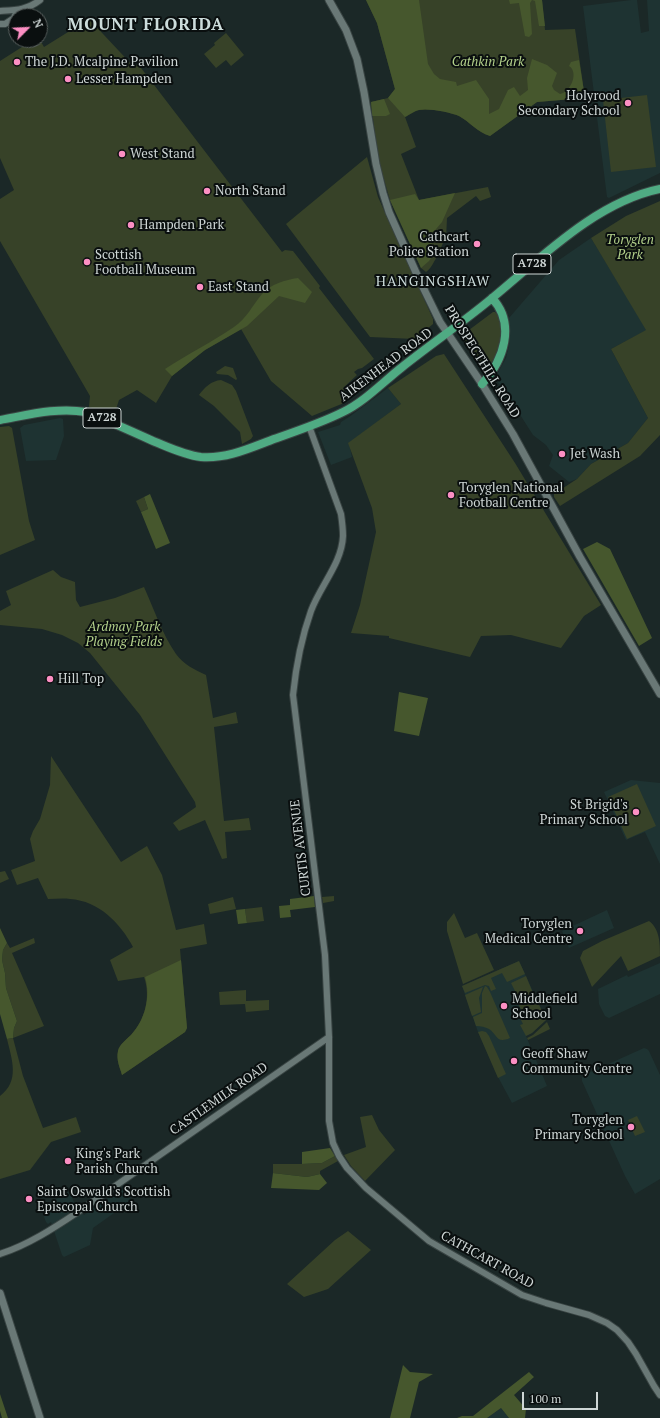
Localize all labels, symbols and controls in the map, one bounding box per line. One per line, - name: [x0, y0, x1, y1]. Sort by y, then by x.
- north arrow: [8, 8, 48, 48]
- district label: MOUNT FLORIDA: [68, 15, 224, 35]
- text: N: [30, 17, 46, 30]
- place label: The J.D. Mcalpine Pavilion: [25, 54, 178, 70]
- park label: Cathkin Park: [452, 54, 524, 70]
- marker: The J.D. Mcalpine Pavilion: [12, 57, 22, 67]
- place label: Lesser Hampden: [76, 71, 172, 87]
- marker: Lesser Hampden: [63, 74, 73, 84]
- place label: Holyrood Secondary School: [518, 88, 620, 119]
- marker: Holyrood Secondary School: [623, 98, 633, 108]
- place label: West Stand: [130, 146, 195, 162]
- marker: West Stand: [117, 149, 127, 159]
- place label: North Stand: [215, 183, 286, 199]
- marker: North Stand: [202, 186, 212, 196]
- place label: Hampden Park: [139, 217, 224, 233]
- marker: Hampden Park: [126, 220, 136, 230]
- place label: Cathcart Police Station: [389, 229, 469, 260]
- park label: Toryglen Park: [606, 232, 654, 263]
- marker: Cathcart Police Station: [472, 239, 482, 249]
- place label: Scottish Football Museum: [95, 247, 195, 278]
- road number: A728: [513, 254, 551, 274]
- marker: Scottish Football Museum: [82, 257, 92, 267]
- district label: HANGINGSHAW: [376, 274, 490, 290]
- place label: East Stand: [208, 279, 269, 295]
- marker: East Stand: [195, 282, 205, 292]
- street label: PROSPECTHILL ROAD: [441, 303, 523, 421]
- street label: AIKENHEAD ROAD: [337, 325, 435, 405]
- road number: A728: [83, 408, 121, 428]
- place label: Jet Wash: [570, 446, 620, 462]
- marker: Jet Wash: [557, 449, 567, 459]
- place label: Toryglen National Football Centre: [459, 480, 563, 511]
- marker: Toryglen National Football Centre: [446, 490, 456, 500]
- park label: Ardmay Park Playing Fields: [86, 619, 162, 650]
- place label: Hill Top: [58, 671, 104, 687]
- marker: Hill Top: [45, 674, 55, 684]
- place label: St Brigid's Primary School: [540, 797, 628, 828]
- street label: CURTIS AVENUE: [287, 799, 315, 897]
- marker: St Brigid's Primary School: [631, 807, 641, 817]
- place label: Toryglen Medical Centre: [485, 916, 572, 947]
- marker: Toryglen Medical Centre: [575, 926, 585, 936]
- place label: Middlefield School: [512, 991, 578, 1022]
- marker: Middlefield School: [499, 1001, 509, 1011]
- place label: Geoff Shaw Community Centre: [522, 1046, 632, 1077]
- marker: Geoff Shaw Community Centre: [509, 1056, 519, 1066]
- street label: CASTLEMILK ROAD: [167, 1059, 271, 1139]
- place label: Toryglen Primary School: [535, 1112, 623, 1143]
- marker: Toryglen Primary School: [626, 1122, 636, 1132]
- place label: King's Park Parish Church: [76, 1146, 158, 1177]
- marker: King's Park Parish Church: [63, 1156, 73, 1166]
- place label: Saint Oswald's Scottish Episcopal Church: [37, 1184, 170, 1215]
- marker: Saint Oswald's Scottish Episcopal Church: [24, 1194, 34, 1204]
- street label: CATHCART ROAD: [438, 1228, 536, 1292]
- scale bar: [524, 1384, 600, 1410]
- text: 100 m: [529, 1391, 561, 1406]

